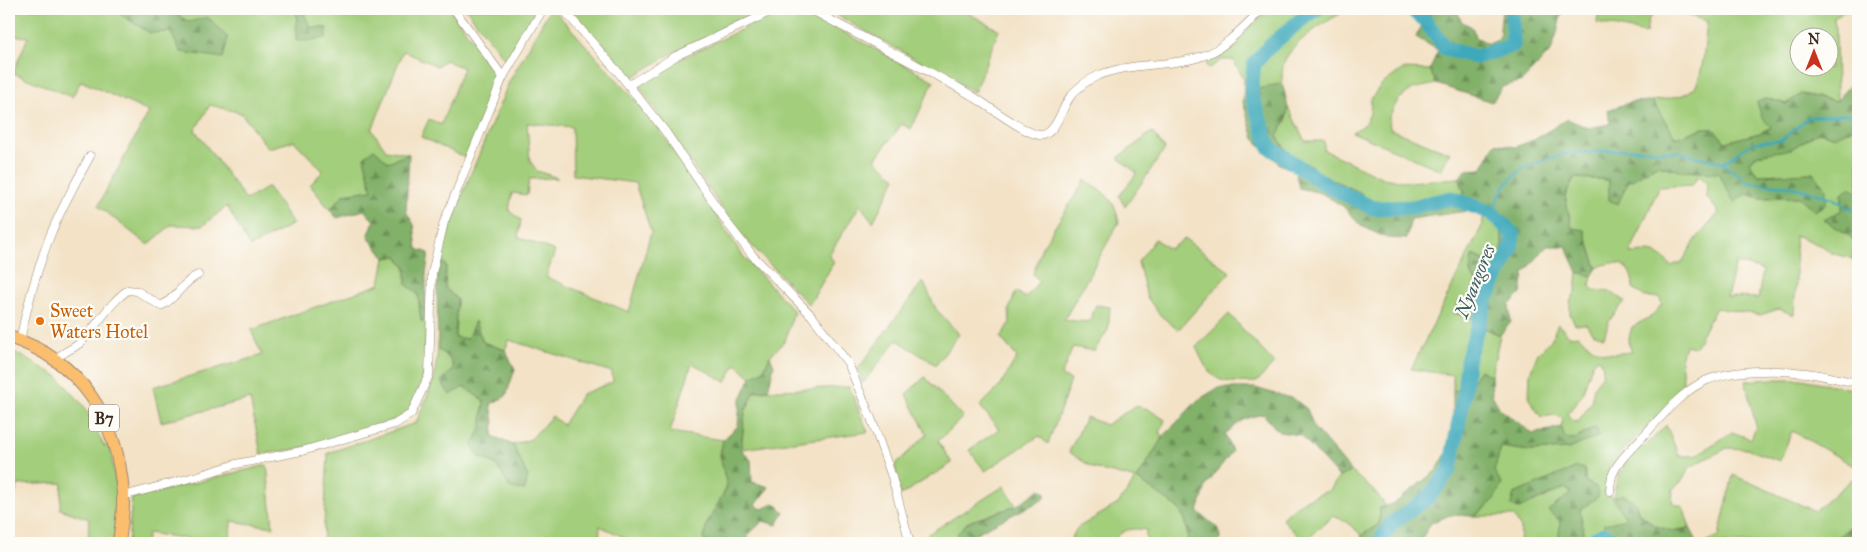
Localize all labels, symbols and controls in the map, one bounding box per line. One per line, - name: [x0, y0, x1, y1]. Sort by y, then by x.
- north arrow: [1790, 28, 1840, 78]
- text: N: [1808, 31, 1820, 48]
- water label: Nyangores: [1450, 240, 1500, 322]
- place label: Sweet Waters Hotel: [50, 300, 148, 343]
- marker: Sweet Waters Hotel: [34, 315, 46, 327]
- road number: B7: [89, 404, 119, 432]

